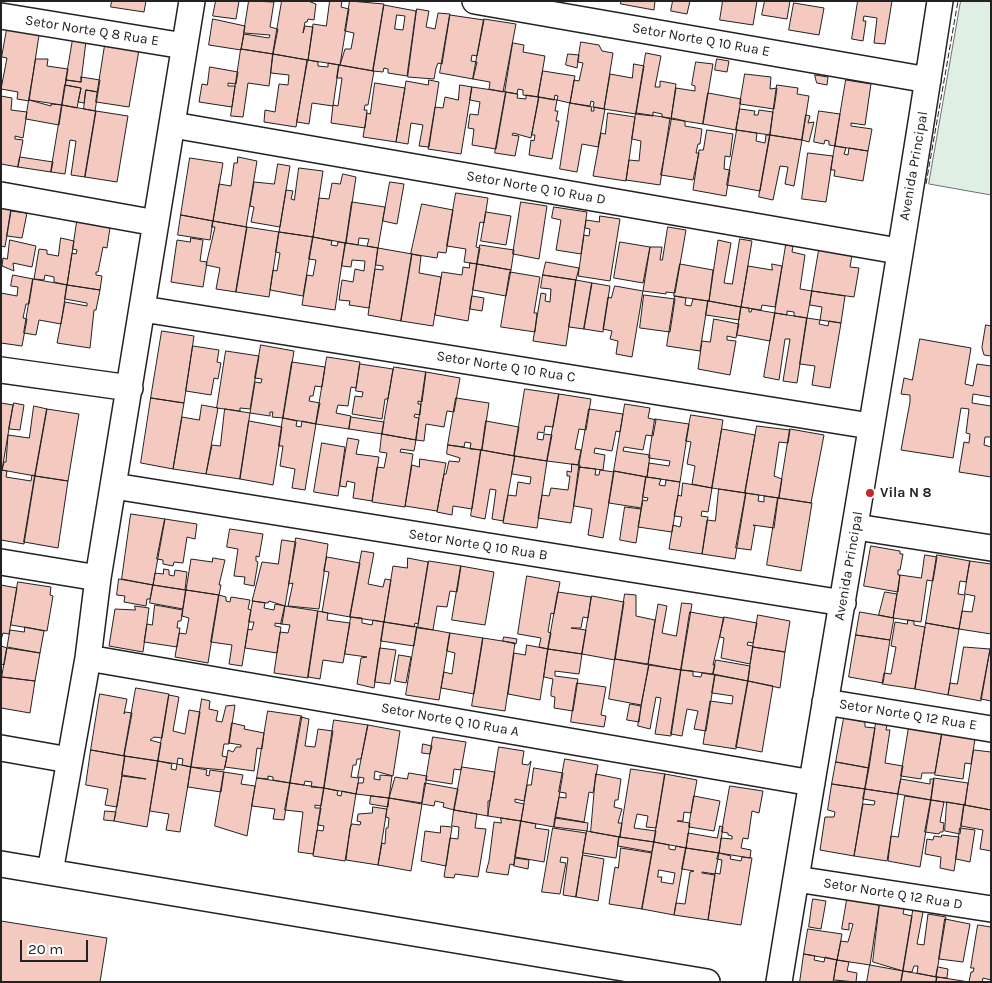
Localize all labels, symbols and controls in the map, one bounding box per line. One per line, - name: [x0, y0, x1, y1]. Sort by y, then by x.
- street label: Setor Norte Q 8 Rua E: [24, 12, 160, 50]
- street label: Setor Norte Q 10 Rua E: [631, 20, 771, 60]
- street label: Avenida Principal: [896, 110, 932, 222]
- street label: Setor Norte Q 10 Rua D: [465, 167, 607, 209]
- street label: Setor Norte Q 10 Rua C: [435, 348, 577, 386]
- place label: Vila N 8: [880, 485, 932, 501]
- marker: Vila N 8: [864, 487, 876, 499]
- street label: Avenida Principal: [831, 510, 867, 622]
- street label: Setor Norte Q 10 Rua B: [407, 526, 549, 564]
- street label: Setor Norte Q 12 Rua E: [838, 696, 978, 734]
- street label: Setor Norte Q 10 Rua A: [380, 700, 520, 740]
- street label: Setor Norte Q 12 Rua D: [822, 875, 964, 913]
- scale bar: [22, 930, 90, 962]
- text: 20 m: [28, 940, 63, 958]

